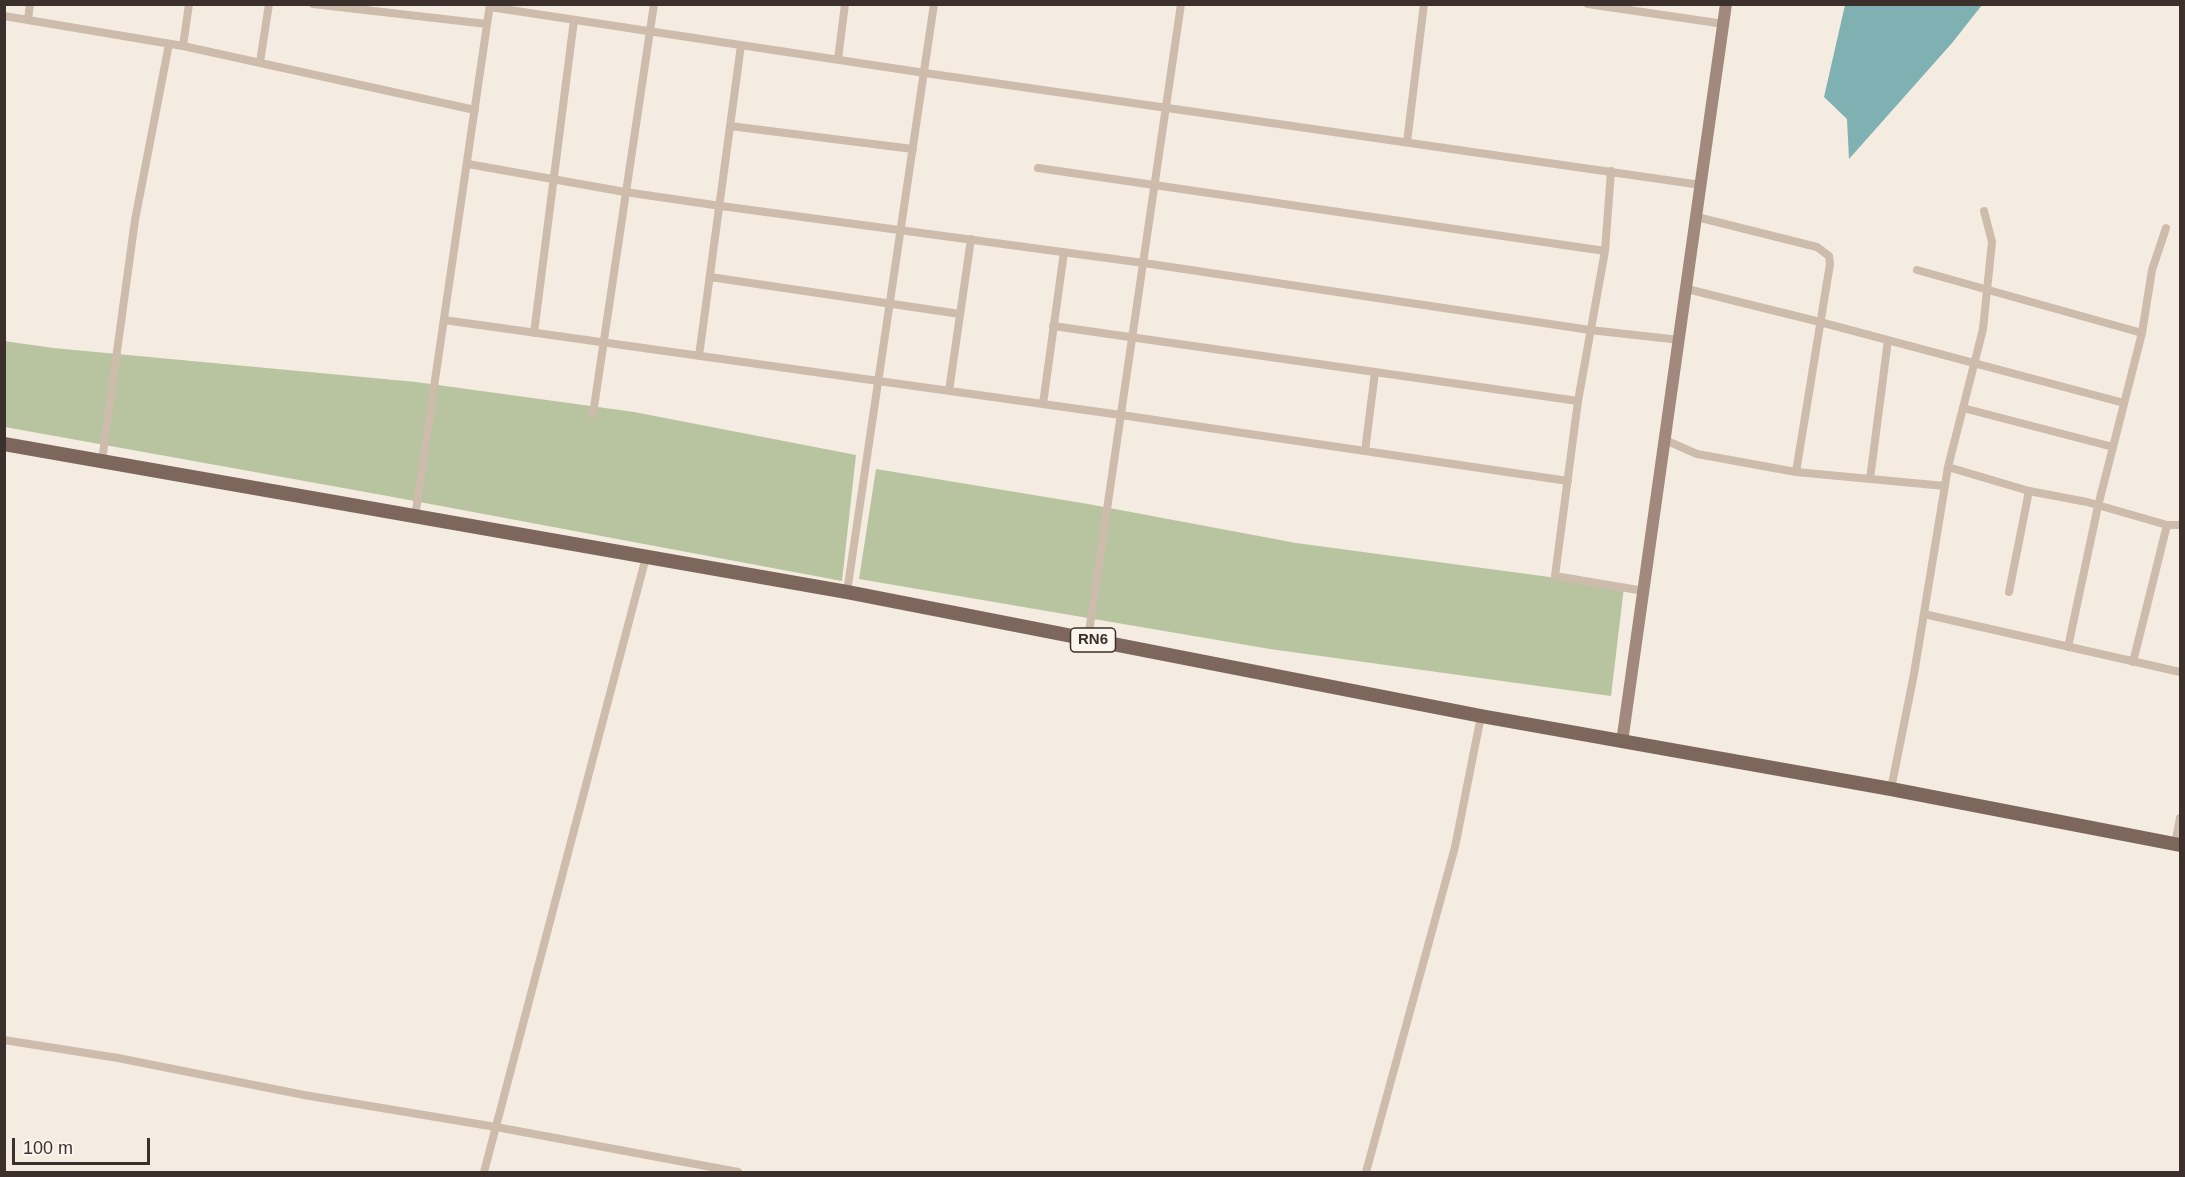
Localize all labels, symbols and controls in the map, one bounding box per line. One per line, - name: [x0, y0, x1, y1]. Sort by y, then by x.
- road number: RN6: [1070, 628, 1116, 652]
- scale bar: [15, 1126, 153, 1164]
- text: 100 m: [23, 1138, 73, 1158]

